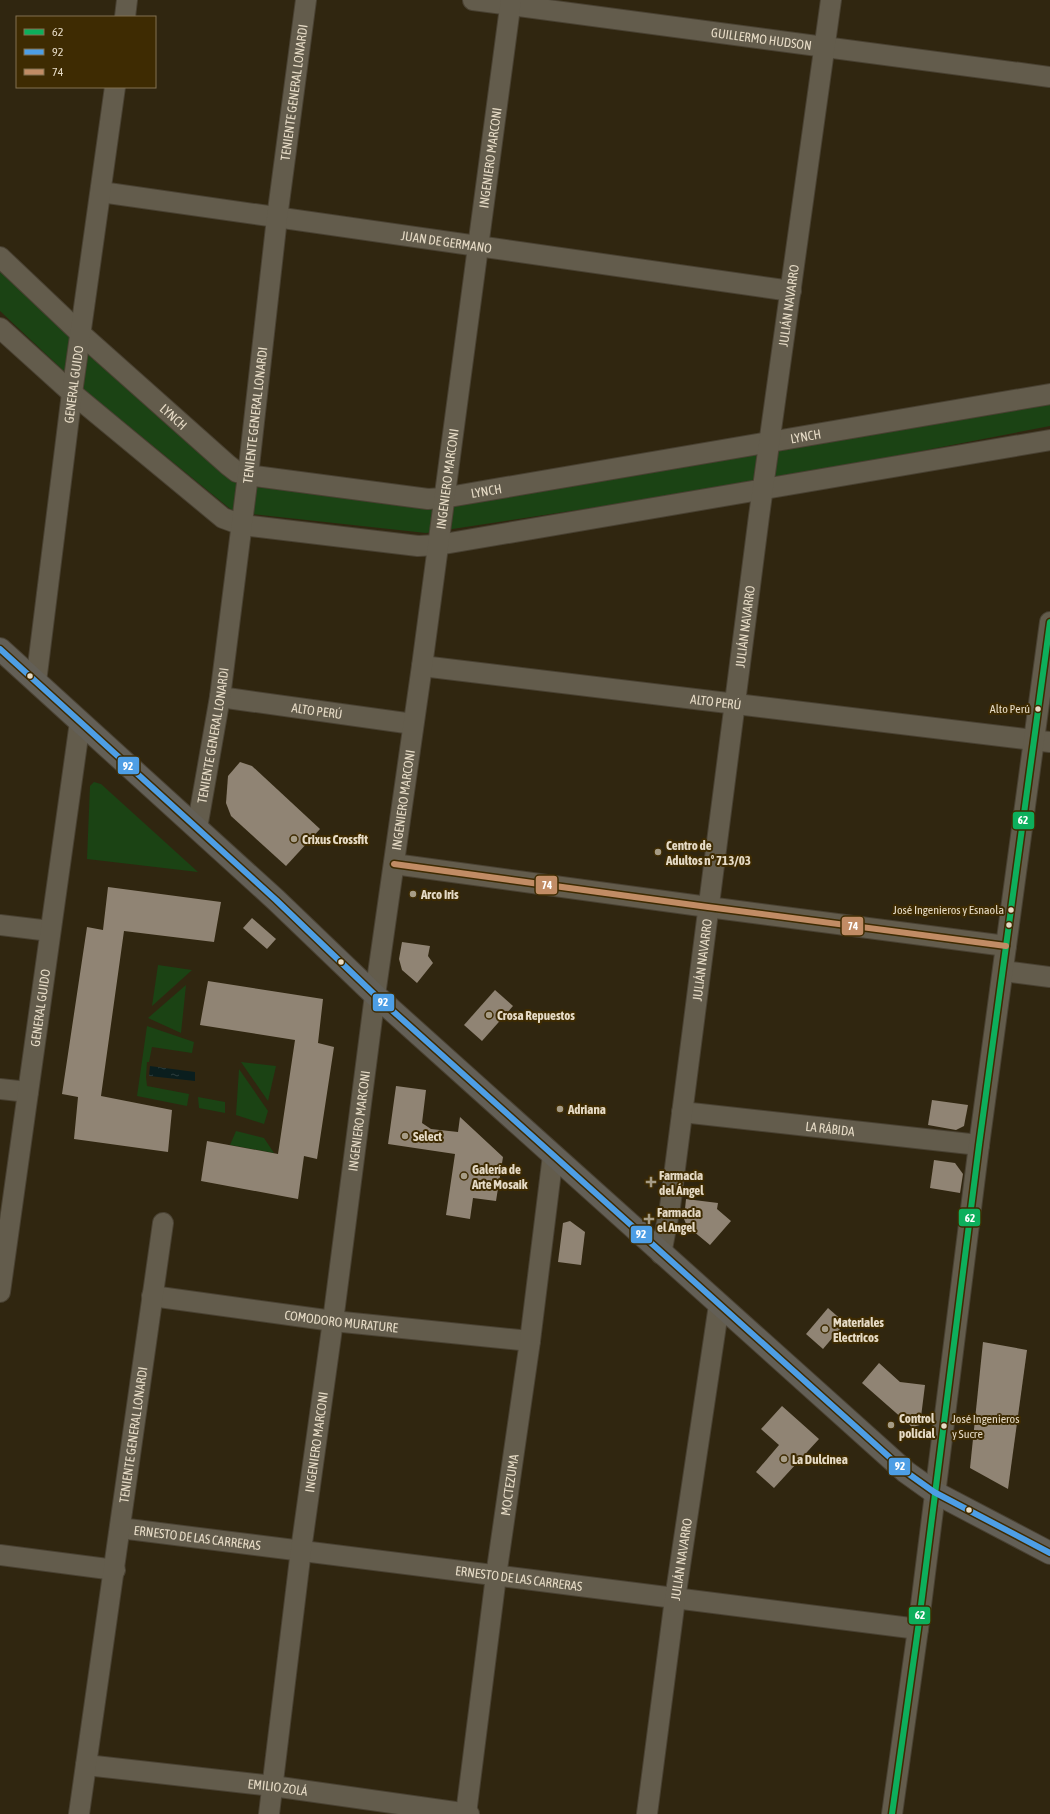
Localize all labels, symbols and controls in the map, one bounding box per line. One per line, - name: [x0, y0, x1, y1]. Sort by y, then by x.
- legend: [16, 16, 156, 88]
- street label: TENIENTE GENERAL LONARDI: [277, 23, 310, 162]
- street label: GUILLERMO HUDSON: [710, 24, 813, 53]
- text: 62: [52, 25, 63, 39]
- text: 92: [52, 45, 63, 59]
- text: 74: [52, 65, 64, 79]
- street label: INGENIERO MARCONI: [476, 106, 504, 209]
- street label: JUAN DE GERMANO: [400, 228, 493, 256]
- street label: JULIÁN NAVARRO: [775, 263, 802, 348]
- street label: GENERAL GUIDO: [61, 344, 86, 424]
- street label: TENIENTE GENERAL LONARDI: [239, 346, 270, 484]
- street label: LYNCH: [157, 401, 190, 433]
- street label: LYNCH: [789, 426, 822, 446]
- street label: INGENIERO MARCONI: [433, 428, 461, 530]
- street label: LYNCH: [470, 481, 503, 501]
- street label: JULIÁN NAVARRO: [732, 584, 758, 669]
- street label: TENIENTE GENERAL LONARDI: [194, 667, 231, 804]
- unlabelled marker: [25, 671, 35, 681]
- street label: ALTO PERÚ: [690, 691, 742, 712]
- street label: ALTO PERÚ: [291, 700, 343, 722]
- place label: Alto Perú: [990, 702, 1030, 716]
- marker: Alto Perú: [1033, 704, 1043, 714]
- street label: INGENIERO MARCONI: [388, 749, 417, 851]
- line badge: 92: [117, 756, 140, 775]
- text: 92: [123, 760, 133, 772]
- line badge: 62: [1012, 811, 1035, 830]
- text: 62: [1018, 814, 1028, 826]
- place label: Crixus Crossfit: [302, 832, 368, 847]
- marker: Crixus Crossfit: [289, 834, 299, 844]
- place label: Centro de Adultos nº 713/03: [665, 838, 751, 868]
- marker: Centro de Adultos nº 713/03: [653, 847, 663, 857]
- line badge: 74: [535, 875, 558, 895]
- text: 74: [542, 879, 552, 891]
- place label: Arco Iris: [420, 887, 459, 902]
- marker: Arco Iris: [408, 889, 418, 899]
- place label: José Ingenieros y Esnaola: [893, 903, 1004, 917]
- marker: José Ingenieros y Esnaola: [1006, 905, 1016, 915]
- line badge: 74: [841, 916, 864, 936]
- street label: JULIÁN NAVARRO: [689, 917, 715, 1002]
- text: 74: [848, 920, 858, 932]
- unlabelled marker: [1004, 920, 1014, 930]
- unlabelled marker: [336, 957, 346, 967]
- street label: GENERAL GUIDO: [27, 968, 53, 1048]
- line badge: 92: [372, 993, 395, 1012]
- text: 92: [378, 996, 388, 1008]
- place label: Crosa Repuestos: [497, 1008, 575, 1023]
- marker: Crosa Repuestos: [484, 1010, 494, 1020]
- street label: INGENIERO MARCONI: [345, 1070, 373, 1172]
- place label: Adriana: [567, 1102, 606, 1117]
- marker: Adriana: [555, 1104, 565, 1114]
- street label: LA RÁBIDA: [805, 1118, 856, 1139]
- place label: Select: [413, 1129, 442, 1144]
- marker: Select: [400, 1131, 410, 1141]
- place label: Galería de Arte Mosaik: [471, 1162, 528, 1192]
- place label: Farmacia del Ángel: [659, 1168, 704, 1198]
- marker: Galería de Arte Mosaik: [459, 1171, 469, 1181]
- marker: Farmacia del Ángel: [646, 1177, 656, 1187]
- place label: Farmacia el Angel: [657, 1205, 701, 1235]
- line badge: 62: [958, 1208, 981, 1227]
- text: 62: [965, 1212, 975, 1224]
- marker: Farmacia el Angel: [644, 1214, 654, 1224]
- line badge: 92: [630, 1225, 653, 1244]
- text: 92: [636, 1228, 646, 1240]
- street label: COMODORO MURATURE: [284, 1307, 399, 1335]
- place label: Materiales Electricos: [833, 1315, 884, 1345]
- marker: Materiales Electricos: [820, 1324, 830, 1334]
- street label: TENIENTE GENERAL LONARDI: [116, 1366, 150, 1504]
- street label: INGENIERO MARCONI: [302, 1391, 331, 1493]
- place label: Control policial: [899, 1411, 936, 1441]
- place label: José Ingenieros y Sucre: [952, 1412, 1020, 1441]
- marker: Control policial: [886, 1420, 896, 1430]
- marker: José Ingenieros y Sucre: [939, 1421, 949, 1431]
- street label: MOCTEZUMA: [497, 1452, 521, 1517]
- place label: La Dulcinea: [792, 1452, 848, 1467]
- marker: La Dulcinea: [779, 1454, 789, 1464]
- line badge: 92: [888, 1457, 911, 1476]
- text: 92: [895, 1460, 905, 1472]
- unlabelled marker: [964, 1505, 974, 1515]
- street label: JULIÁN NAVARRO: [667, 1517, 695, 1601]
- street label: ERNESTO DE LAS CARRERAS: [133, 1522, 262, 1553]
- street label: ERNESTO DE LAS CARRERAS: [454, 1563, 584, 1594]
- line badge: 62: [908, 1606, 931, 1625]
- text: 62: [915, 1609, 925, 1621]
- street label: EMILIO ZOLÁ: [247, 1776, 309, 1798]

